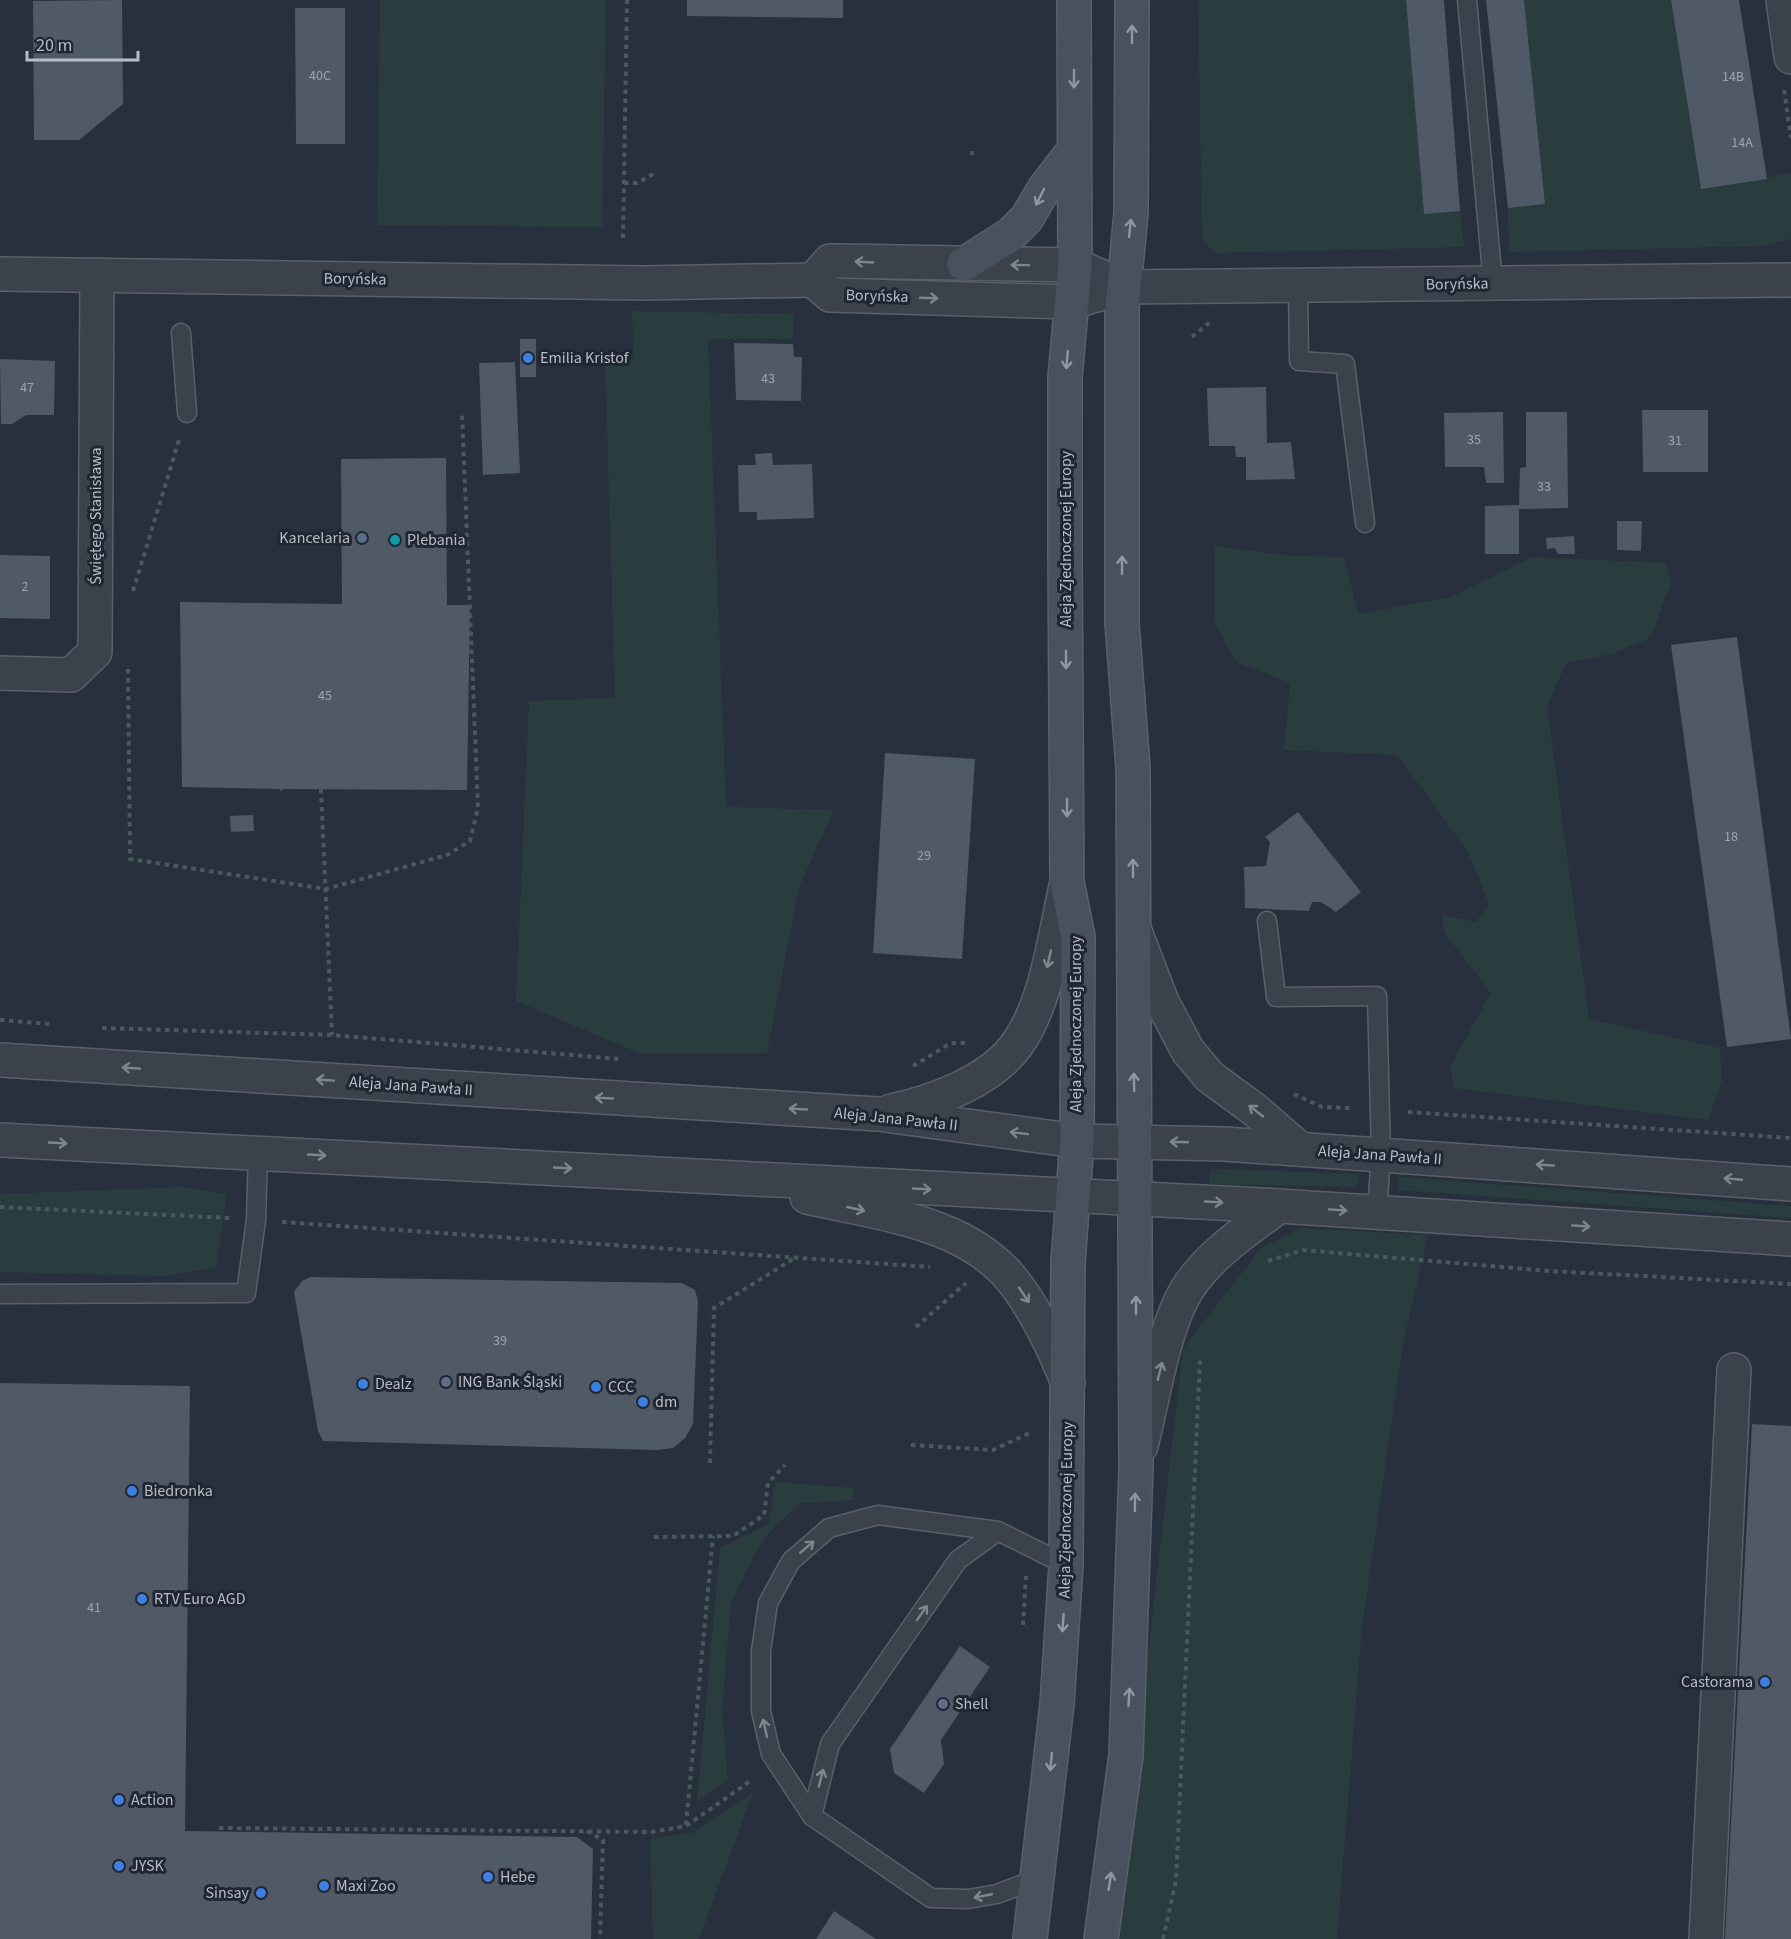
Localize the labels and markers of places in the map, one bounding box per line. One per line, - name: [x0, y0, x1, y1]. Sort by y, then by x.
- place label: Emilia Kristof: [540, 347, 630, 369]
- marker: Emilia Kristof: [521, 351, 535, 365]
- place label: Kancelaria: [279, 527, 350, 549]
- place label: Plebania: [407, 529, 466, 551]
- marker: Kancelaria: [355, 531, 369, 545]
- marker: Plebania: [388, 533, 402, 547]
- place label: ING Bank Śląski: [458, 1371, 562, 1393]
- place label: Dealz: [375, 1373, 412, 1395]
- marker: ING Bank Śląski: [439, 1375, 453, 1389]
- place label: CCC: [608, 1376, 635, 1398]
- marker: Dealz: [356, 1377, 370, 1391]
- marker: CCC: [589, 1380, 603, 1394]
- place label: dm: [655, 1391, 677, 1413]
- marker: dm: [636, 1395, 650, 1409]
- place label: Biedronka: [144, 1480, 213, 1502]
- marker: Biedronka: [125, 1484, 139, 1498]
- place label: RTV Euro AGD: [154, 1588, 246, 1610]
- marker: RTV Euro AGD: [135, 1592, 149, 1606]
- place label: Castorama: [1681, 1671, 1753, 1693]
- marker: Castorama: [1758, 1675, 1772, 1689]
- place label: Shell: [955, 1693, 988, 1715]
- marker: Shell: [936, 1697, 950, 1711]
- place label: Action: [131, 1789, 174, 1811]
- marker: Action: [112, 1793, 126, 1807]
- place label: JYSK: [131, 1855, 165, 1877]
- marker: JYSK: [112, 1859, 126, 1873]
- place label: Hebe: [500, 1866, 535, 1888]
- marker: Hebe: [481, 1870, 495, 1884]
- place label: Maxi Zoo: [336, 1875, 396, 1897]
- marker: Maxi Zoo: [317, 1879, 331, 1893]
- place label: Sinsay: [206, 1882, 250, 1904]
- marker: Sinsay: [254, 1886, 268, 1900]

